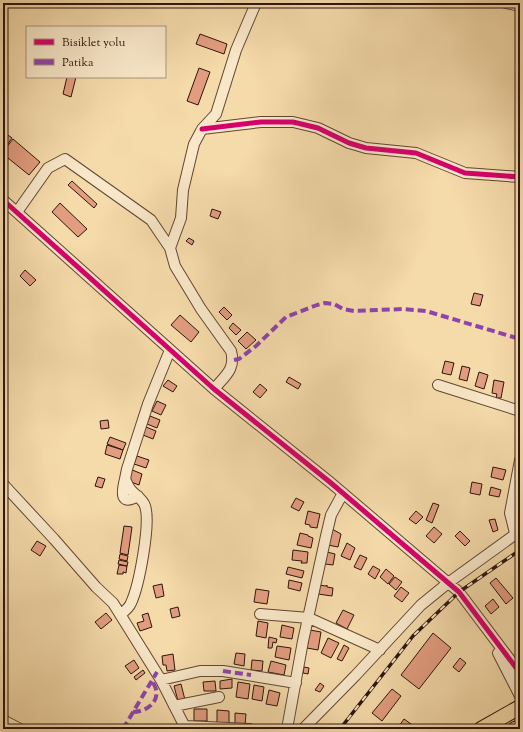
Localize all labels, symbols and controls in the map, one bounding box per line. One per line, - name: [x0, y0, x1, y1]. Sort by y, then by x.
- legend: [26, 26, 166, 78]
- text: Bisiklet yolu: [62, 34, 126, 52]
- text: Patika: [62, 54, 94, 72]

